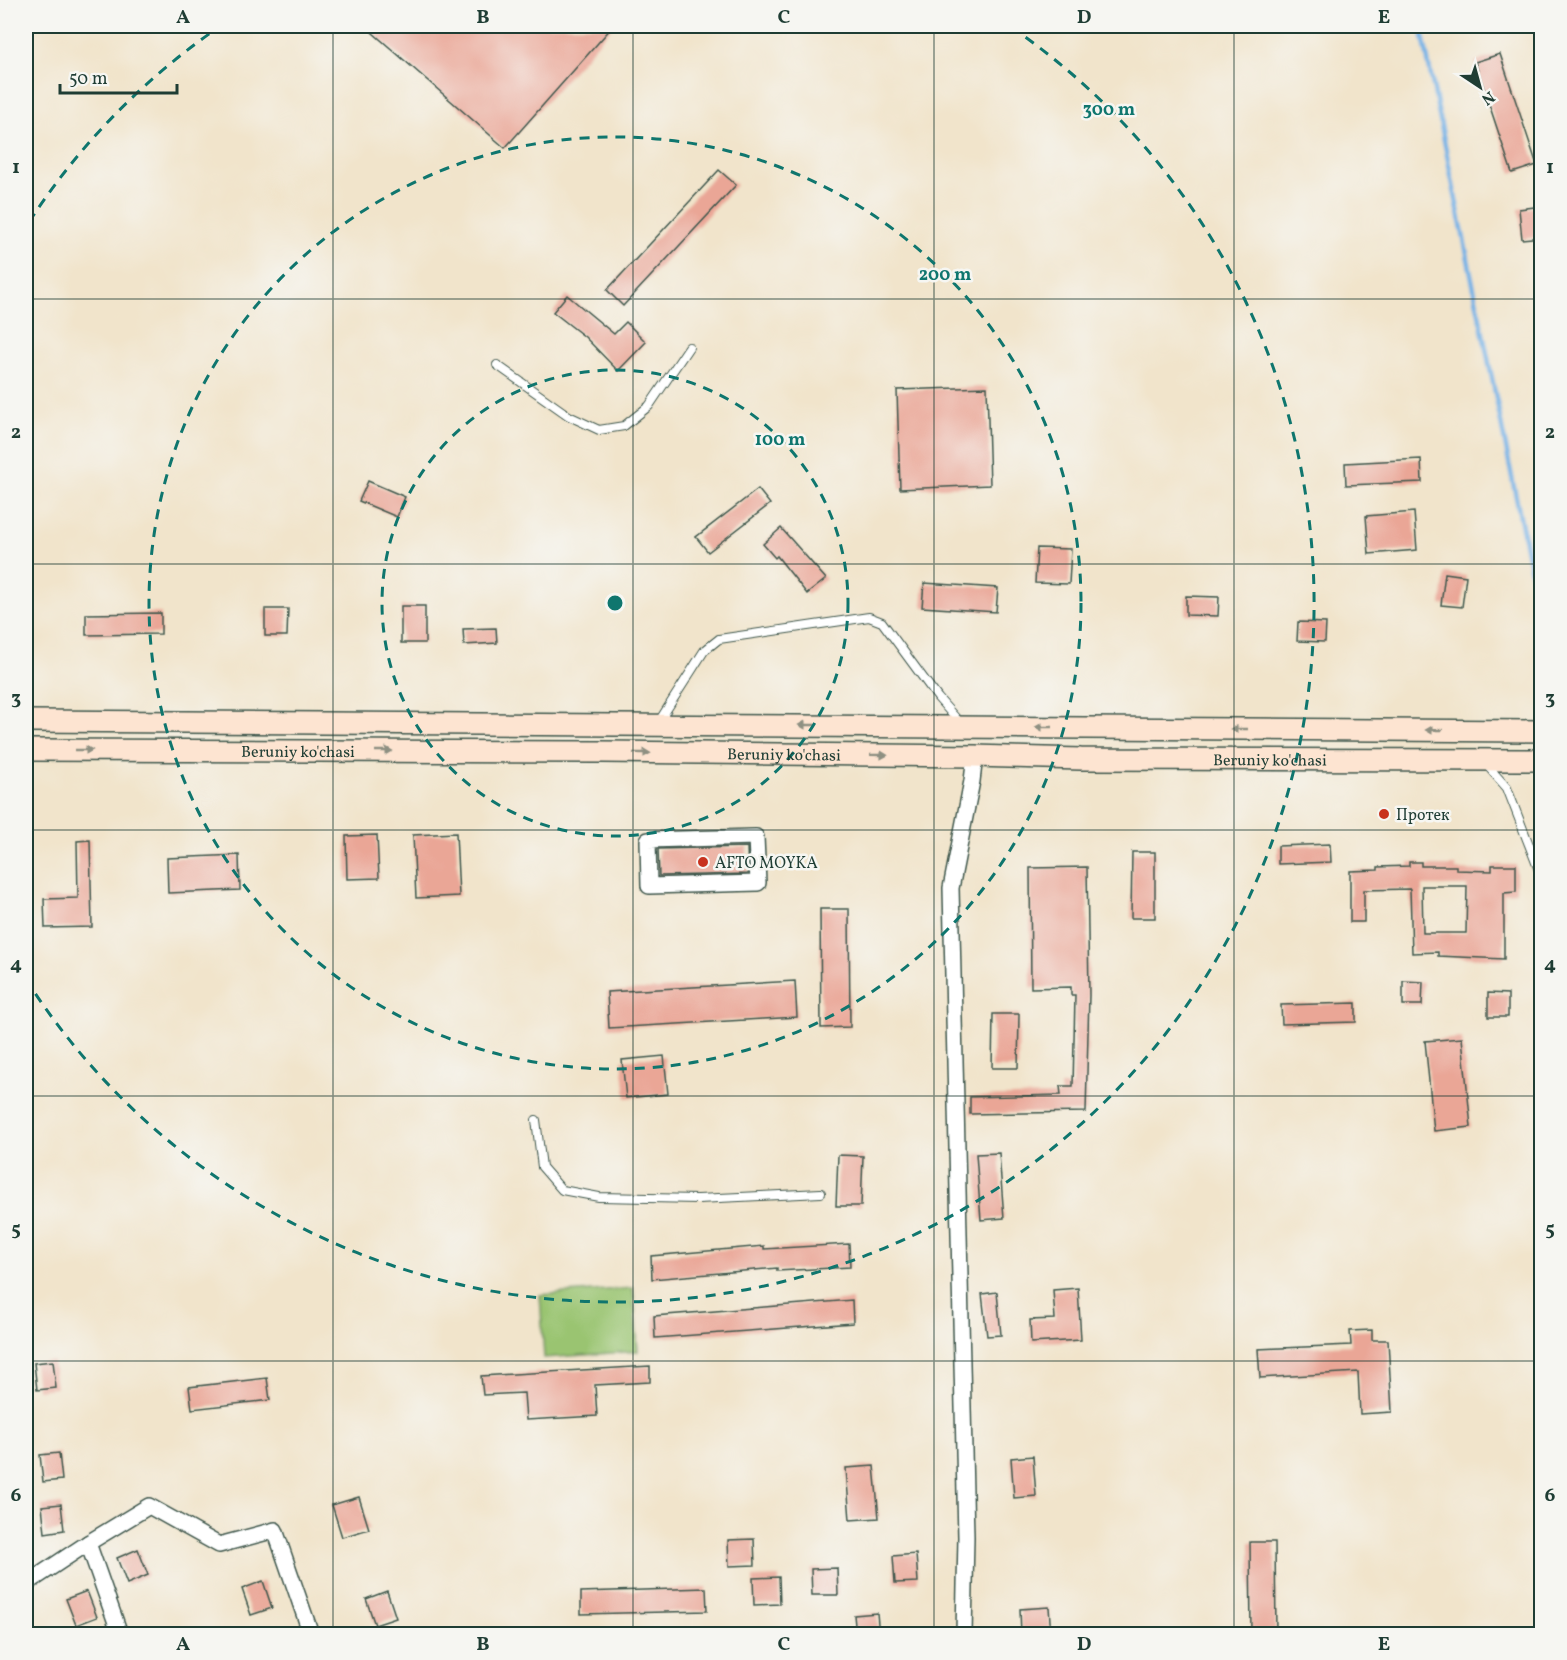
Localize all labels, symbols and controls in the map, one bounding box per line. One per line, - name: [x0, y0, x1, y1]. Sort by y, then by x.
- text: A: [176, 4, 190, 32]
- text: B: [476, 4, 490, 32]
- text: C: [778, 4, 791, 32]
- text: D: [1077, 4, 1091, 32]
- text: E: [1378, 4, 1390, 32]
- scale bar: [60, 57, 177, 95]
- north arrow: [1450, 57, 1510, 117]
- text: 50 m: [69, 67, 108, 92]
- text: N: [1476, 85, 1499, 110]
- text: 300 m: [1083, 98, 1135, 123]
- text: 1: [12, 154, 20, 182]
- text: 1: [1546, 154, 1554, 182]
- text: 200 m: [919, 263, 971, 288]
- text: 2: [11, 419, 21, 447]
- text: 2: [1545, 419, 1555, 447]
- text: 100 m: [755, 428, 805, 453]
- centre of rings: [605, 593, 625, 613]
- text: 3: [11, 685, 21, 713]
- text: 3: [1545, 685, 1555, 713]
- one-way arrow: [798, 721, 817, 730]
- one-way arrow: [1035, 722, 1054, 732]
- one-way arrow: [1230, 724, 1249, 733]
- one-way arrow: [1425, 725, 1444, 735]
- street label: Beruniy ko'chasi: [241, 742, 355, 764]
- street label: Beruniy ko'chasi: [727, 744, 841, 768]
- one-way arrow: [74, 745, 93, 755]
- one-way arrow: [374, 746, 393, 756]
- one-way arrow: [632, 748, 651, 758]
- one-way arrow: [869, 750, 888, 760]
- street label: Beruniy ko'chasi: [1213, 750, 1327, 773]
- place label: Протек: [1396, 805, 1450, 827]
- marker: Протек: [1377, 807, 1391, 821]
- place label: AFTO MOYKA: [715, 853, 818, 875]
- marker: AFTO MOYKA: [696, 855, 710, 869]
- text: 4: [10, 951, 22, 979]
- text: 4: [1544, 951, 1556, 979]
- text: 5: [11, 1216, 21, 1244]
- text: 5: [1545, 1216, 1555, 1244]
- text: 6: [11, 1482, 22, 1510]
- text: 6: [1545, 1482, 1556, 1510]
- text: A: [176, 1631, 190, 1659]
- text: B: [476, 1631, 490, 1659]
- text: C: [778, 1631, 791, 1659]
- text: D: [1077, 1631, 1091, 1659]
- text: E: [1378, 1631, 1390, 1659]

